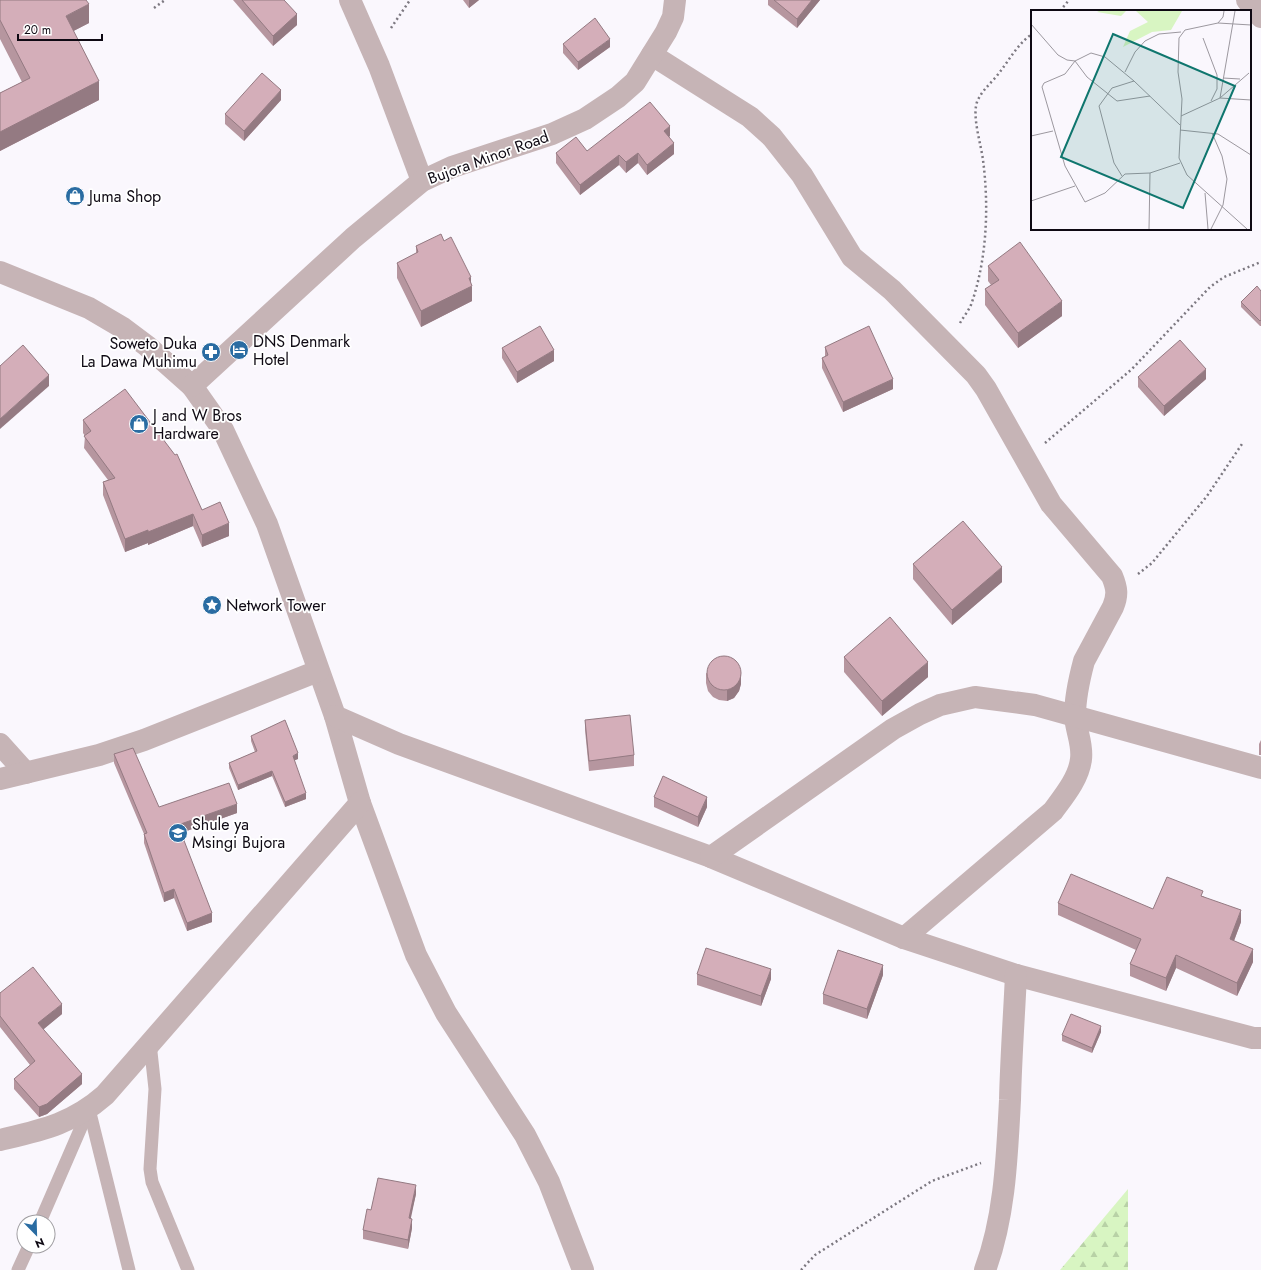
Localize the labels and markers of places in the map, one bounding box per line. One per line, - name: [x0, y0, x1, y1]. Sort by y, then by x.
- shop icon: Juma Shop: [64, 185, 86, 207]
- place label: Juma Shop: [87, 185, 161, 208]
- place label: DNS Denmark Hotel: [253, 330, 351, 371]
- place label: Soweto Duka La Dawa Muhimu: [81, 332, 197, 373]
- hotel icon: DNS Denmark Hotel: [228, 339, 250, 361]
- pharmacy icon: Soweto Duka La Dawa Muhimu: [200, 341, 222, 363]
- place label: J and W Bros Hardware: [151, 404, 242, 445]
- shop icon: J and W Bros Hardware: [128, 413, 150, 435]
- place icon: Network Tower: [201, 594, 223, 616]
- place label: Network Tower: [226, 594, 326, 617]
- place label: Shule ya Msingi Bujora: [192, 813, 285, 854]
- school or university icon: Shule ya Msingi Bujora: [167, 822, 189, 844]

